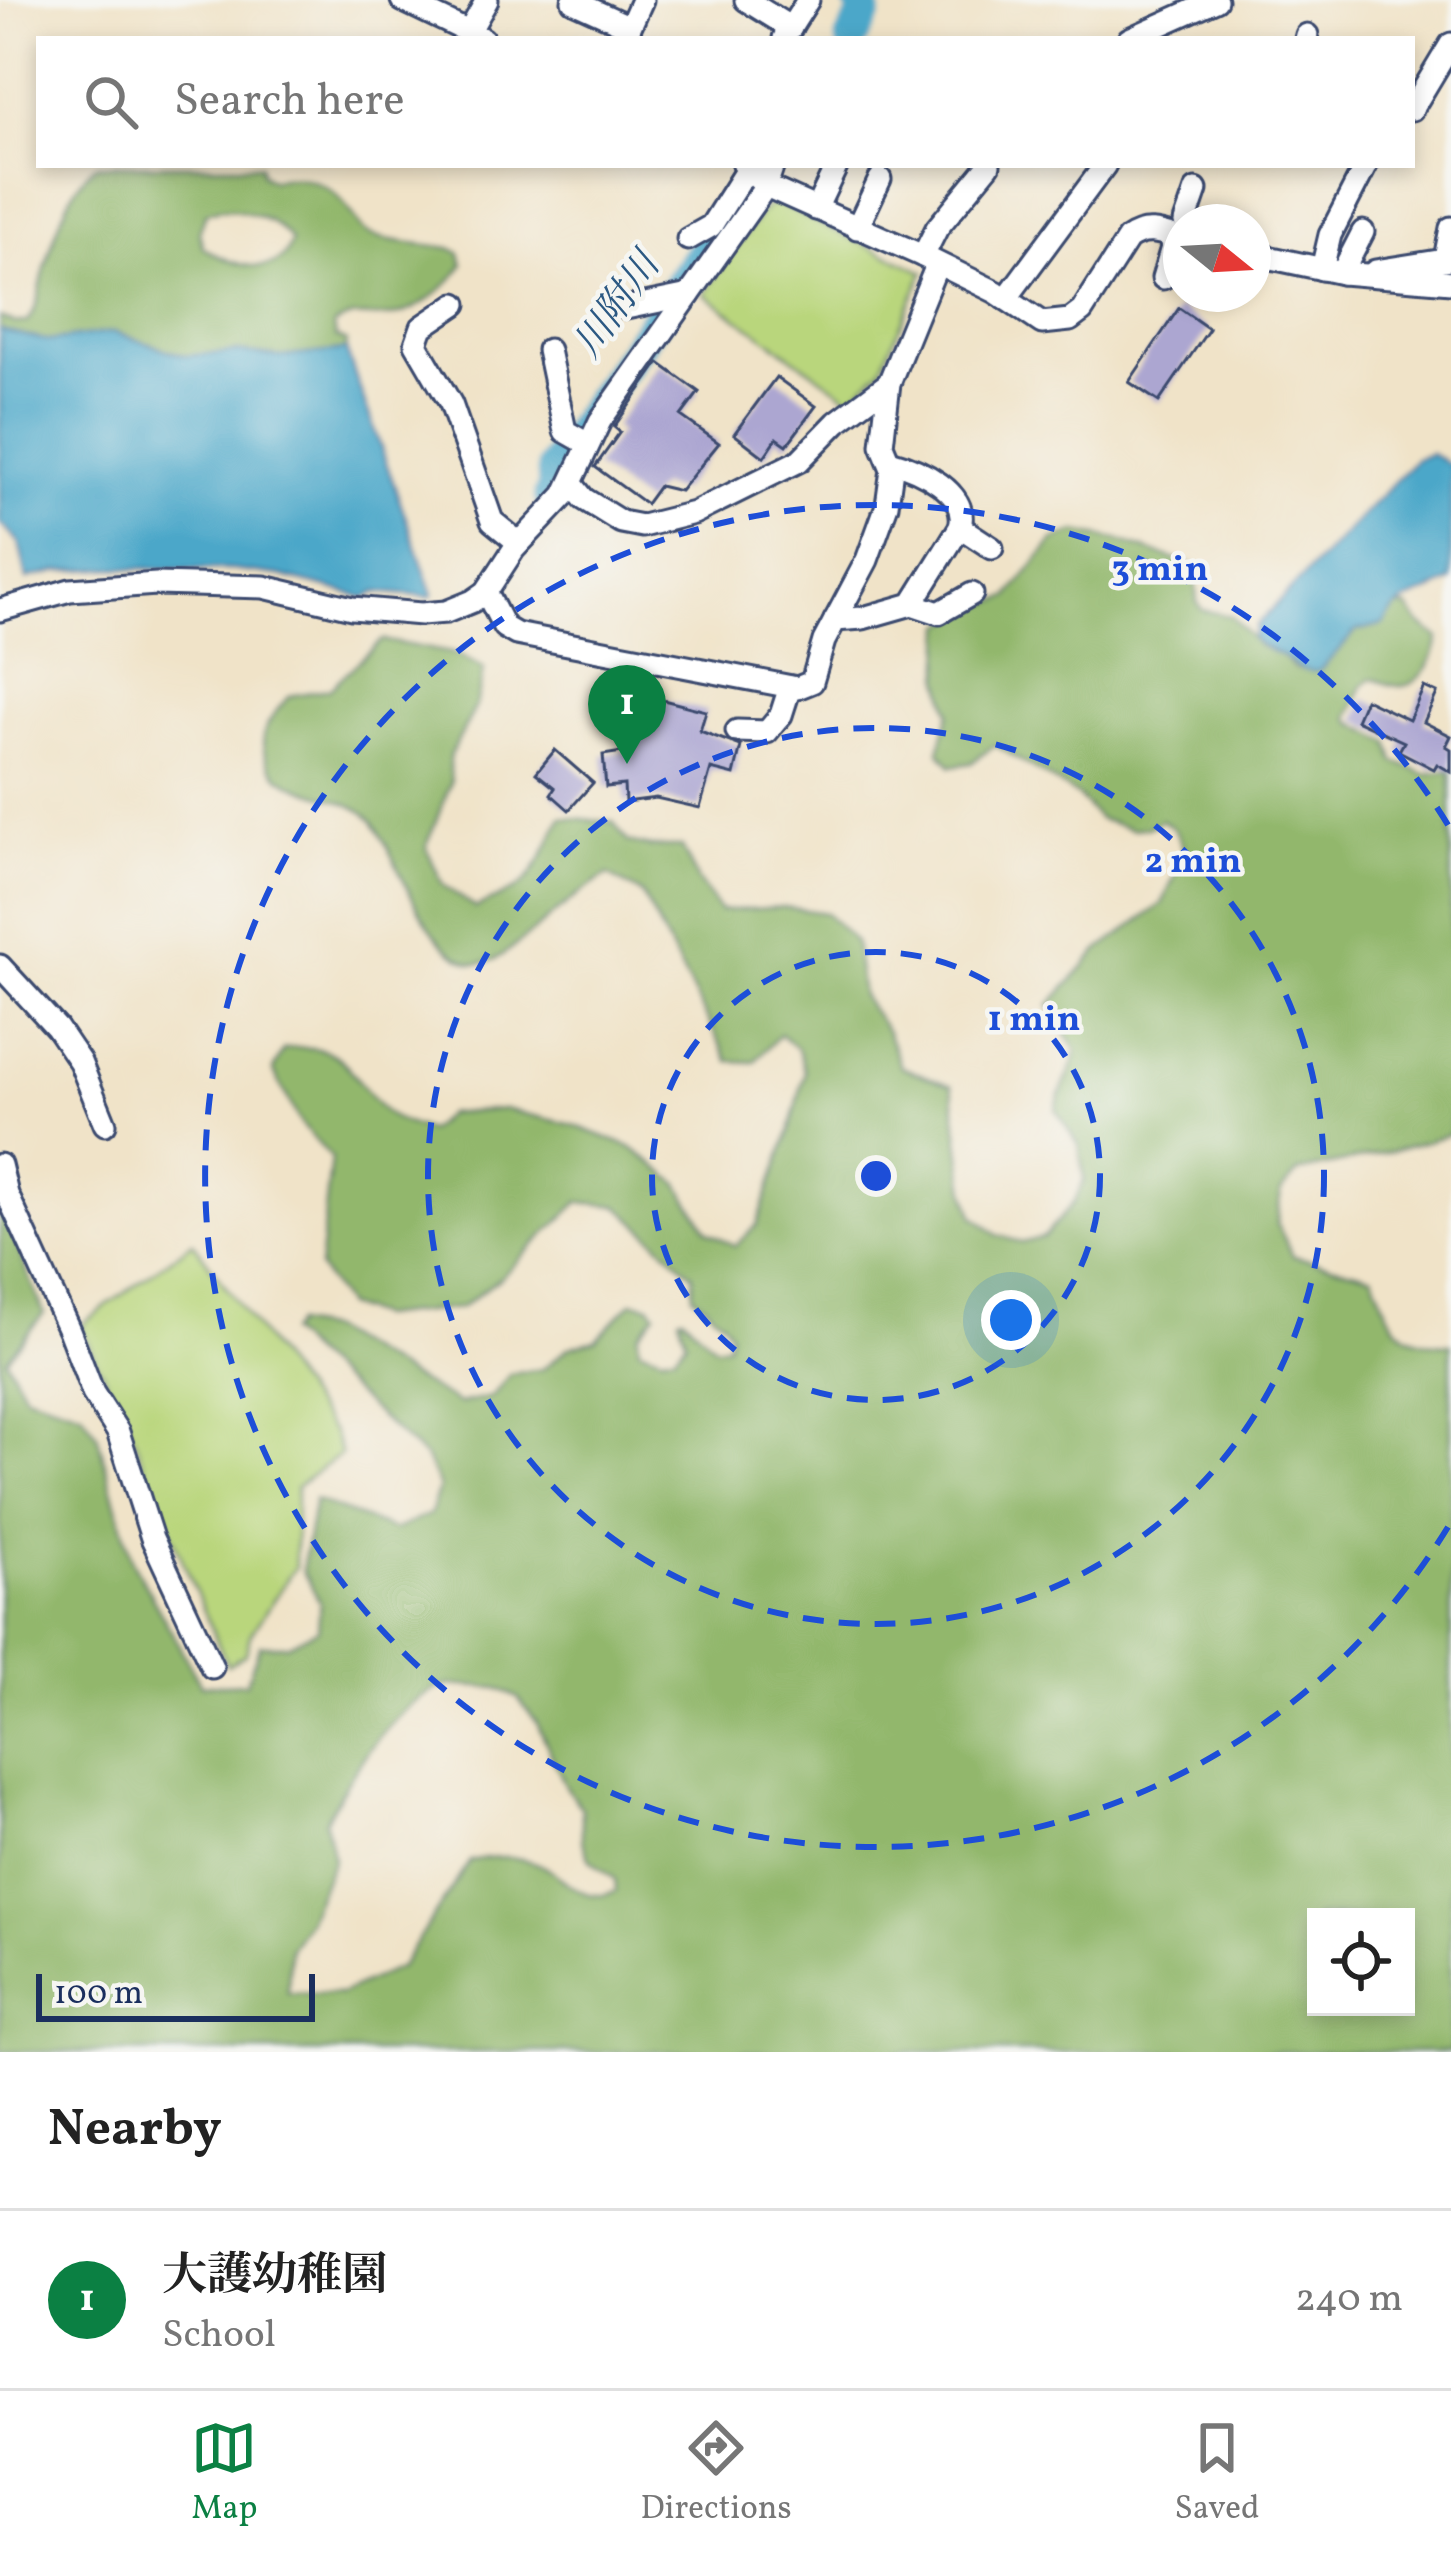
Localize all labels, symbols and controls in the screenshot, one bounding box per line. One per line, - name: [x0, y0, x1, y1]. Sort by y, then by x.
- search box: [36, 36, 1415, 168]
- icon: search: [78, 69, 144, 135]
- text: Search here: [174, 71, 405, 134]
- north arrow: [1163, 204, 1271, 312]
- water label: 川附川: [563, 240, 676, 370]
- text: 3 min: [1112, 546, 1208, 596]
- pin: 1: [588, 665, 666, 764]
- text: 2 min: [1144, 838, 1242, 888]
- text: 1 min: [988, 996, 1080, 1046]
- centre of rings: [855, 1155, 897, 1197]
- your location: [981, 1290, 1041, 1350]
- map controls: [1307, 1908, 1415, 2016]
- button: locate: [1307, 1908, 1415, 2016]
- scale bar: [36, 1968, 315, 2021]
- text: 100 m: [54, 1972, 143, 2018]
- text: Nearby: [48, 2095, 222, 2166]
- text: 大護幼稚園: [162, 2246, 387, 2309]
- text: 1: [79, 2273, 95, 2327]
- text: 240 m: [1295, 2273, 1403, 2327]
- text: School: [162, 2309, 276, 2363]
- tab: Map: [191, 2415, 258, 2533]
- tab: Directions: [640, 2415, 792, 2533]
- tab: Saved: [1175, 2415, 1260, 2533]

